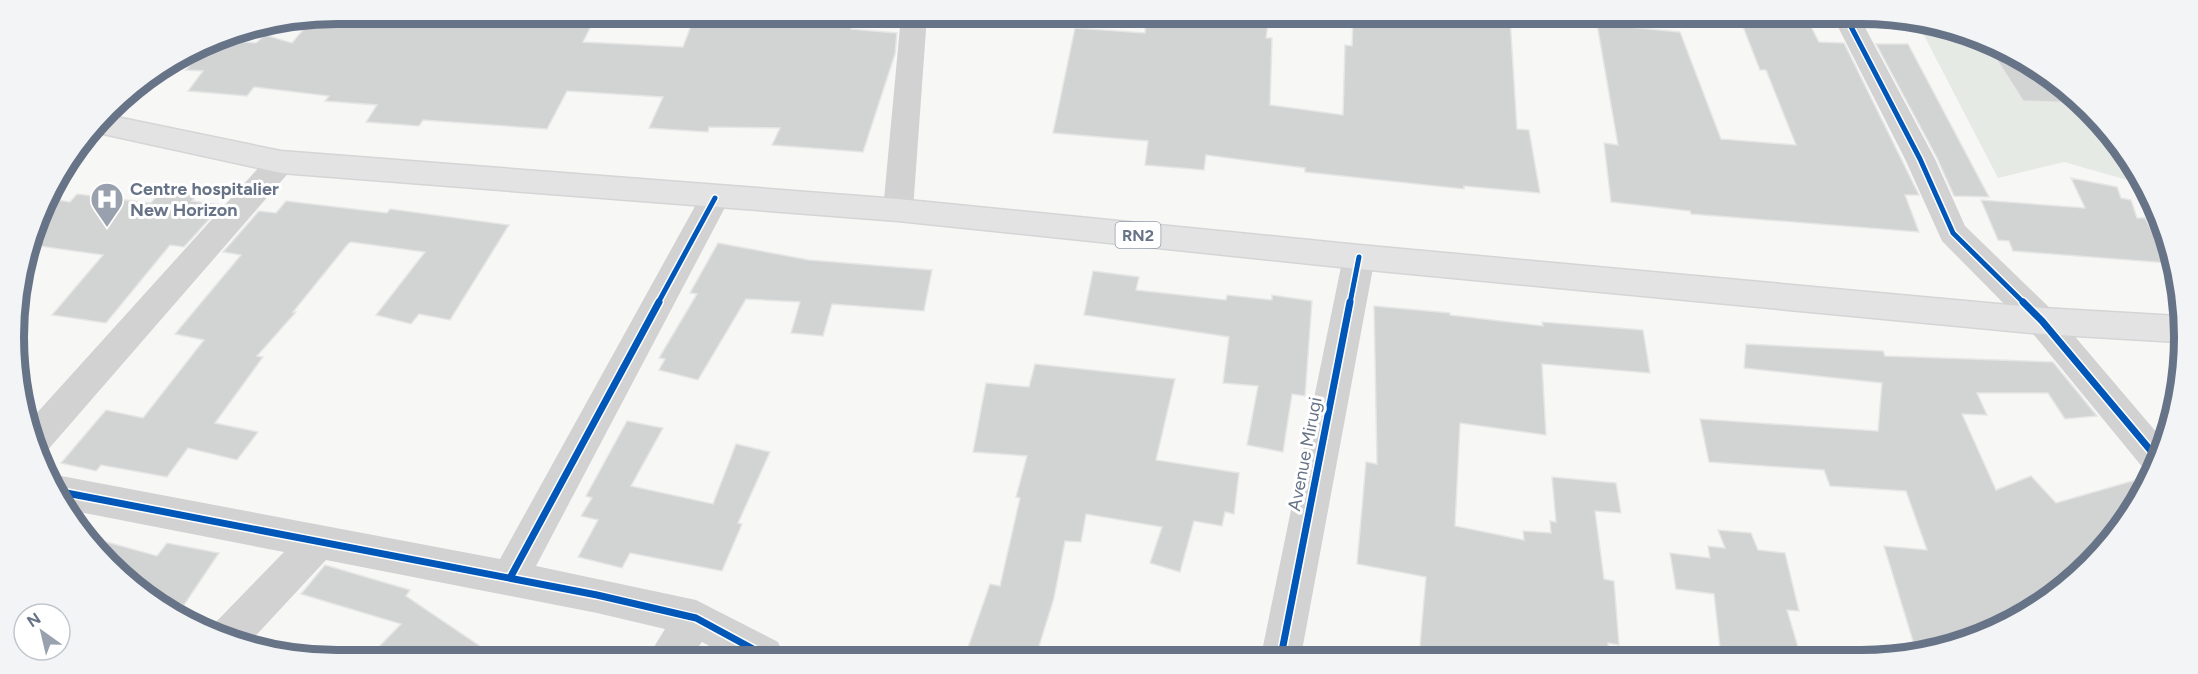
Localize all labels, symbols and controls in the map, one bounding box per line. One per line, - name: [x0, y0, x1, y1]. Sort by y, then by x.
- place label: Centre hospitalier New Horizon: [130, 178, 279, 221]
- hospital icon: Centre hospitalier New Horizon: [89, 181, 125, 228]
- road number: RN2: [1116, 222, 1160, 248]
- street label: Avenue Mirugi: [1283, 395, 1327, 513]
- north arrow: [12, 602, 72, 662]
- text: N: [23, 609, 44, 631]

